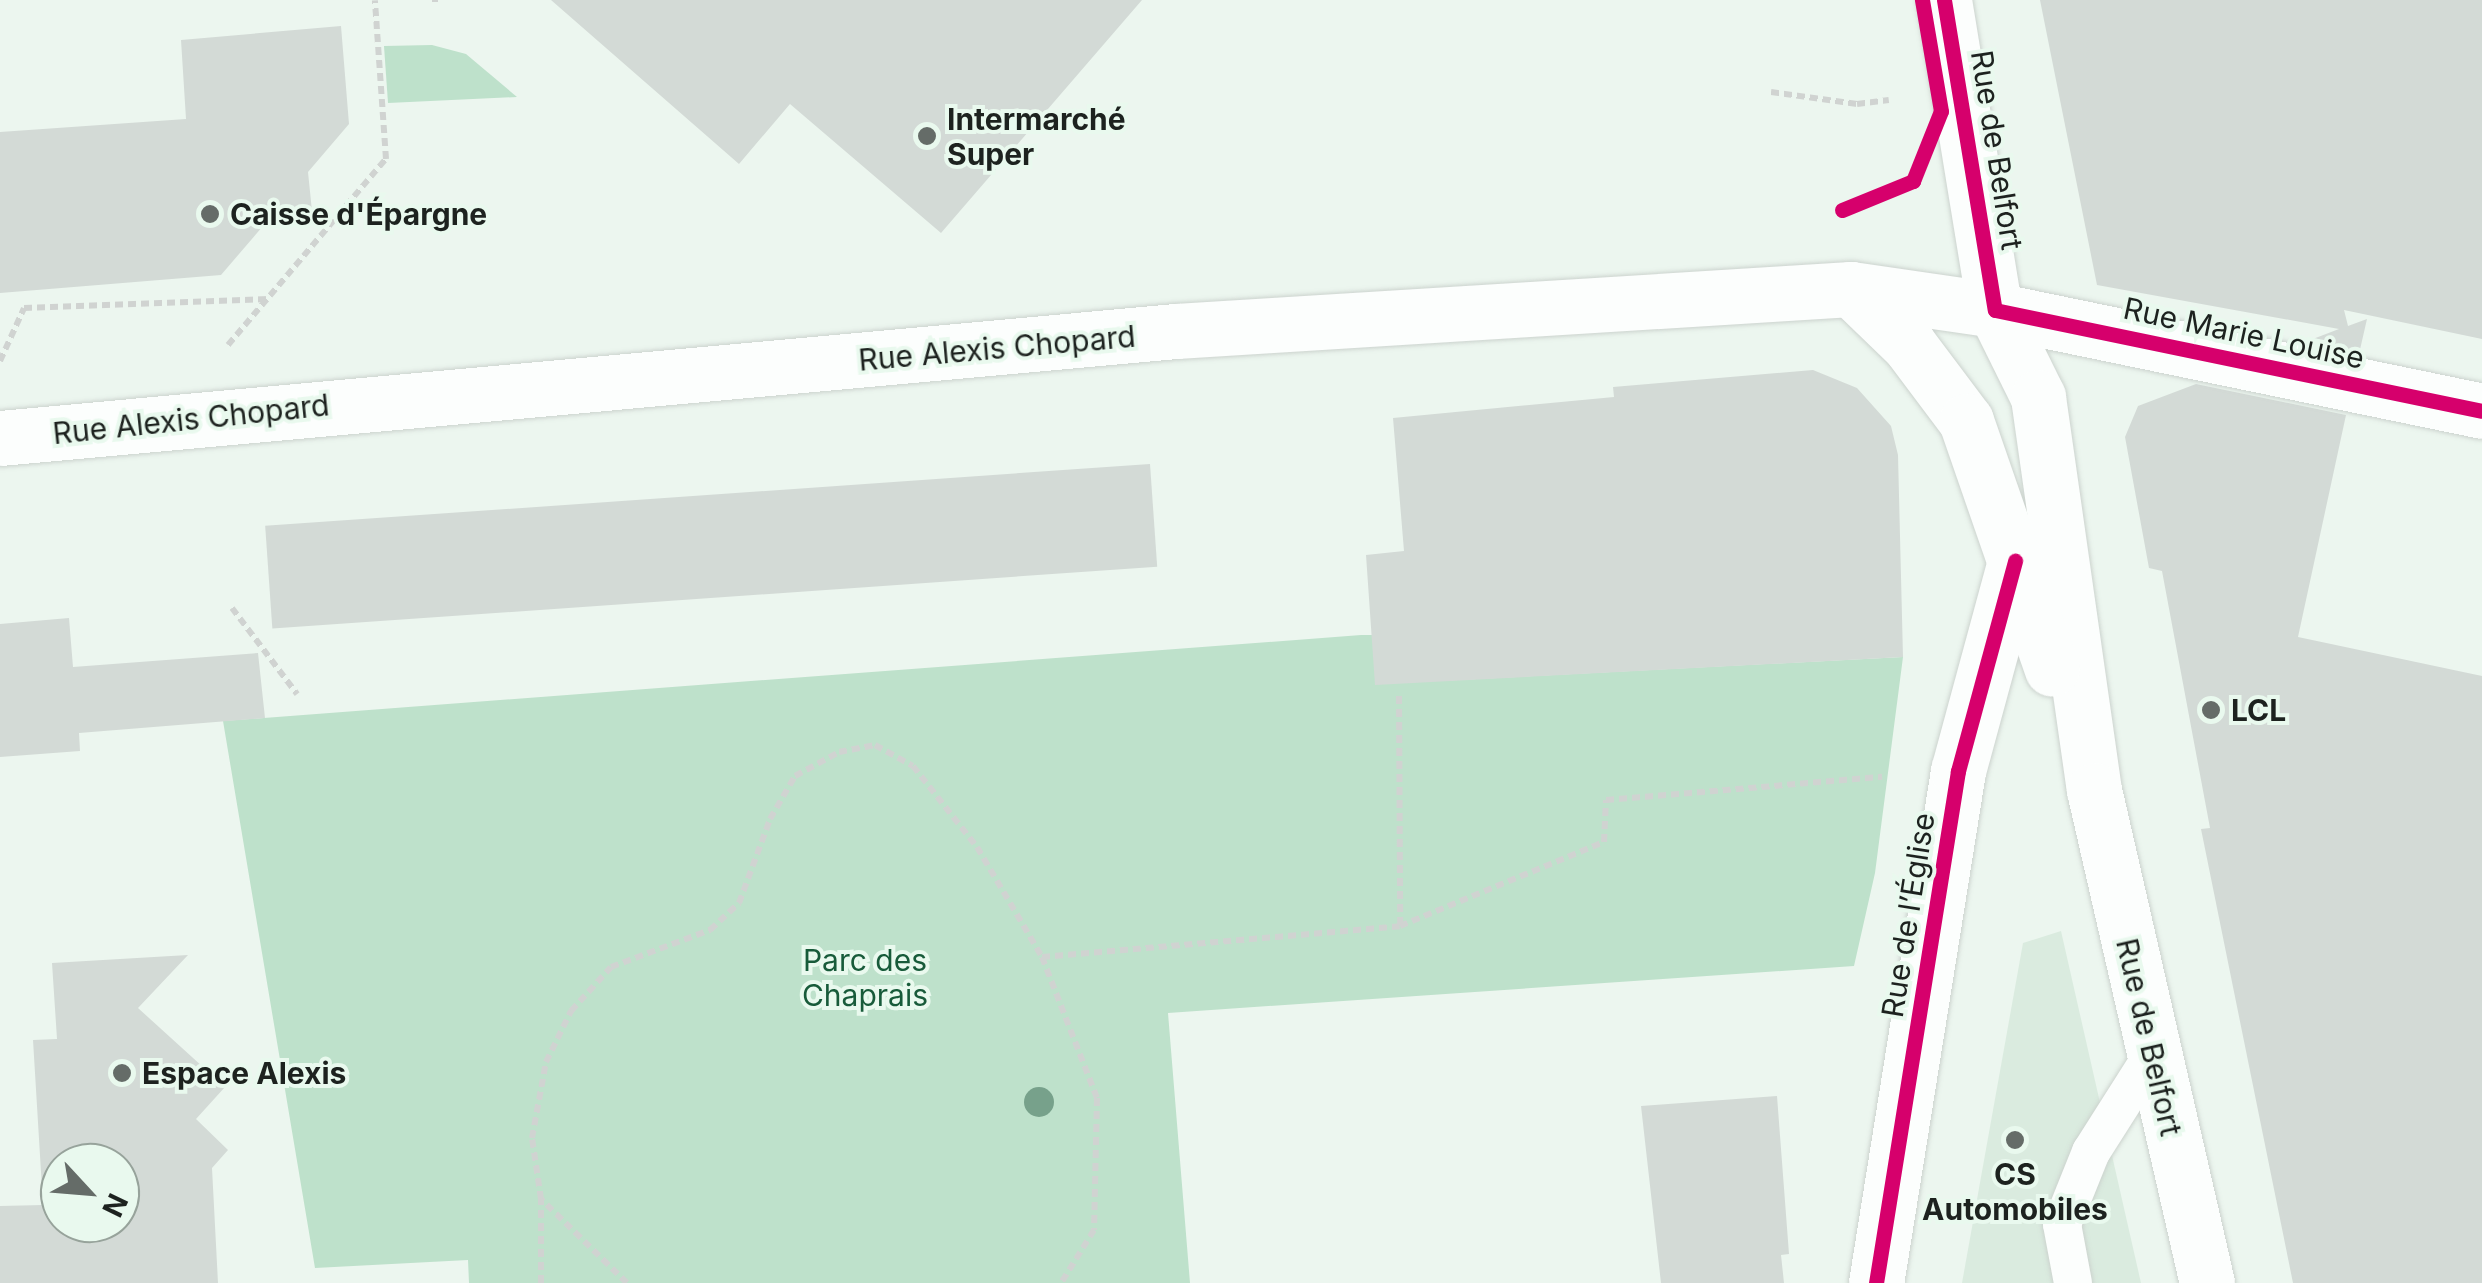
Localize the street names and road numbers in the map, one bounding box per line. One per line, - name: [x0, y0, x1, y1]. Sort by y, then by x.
- street label: Rue de Belfort: [1963, 48, 2031, 252]
- street label: Rue Marie Louise: [2120, 290, 2368, 376]
- street label: Rue Alexis Chopard: [857, 318, 1137, 378]
- street label: Rue Alexis Chopard: [51, 387, 331, 451]
- street label: Rue de l’Église: [1874, 810, 1942, 1020]
- street label: Rue de Belfort: [2109, 935, 2189, 1139]

